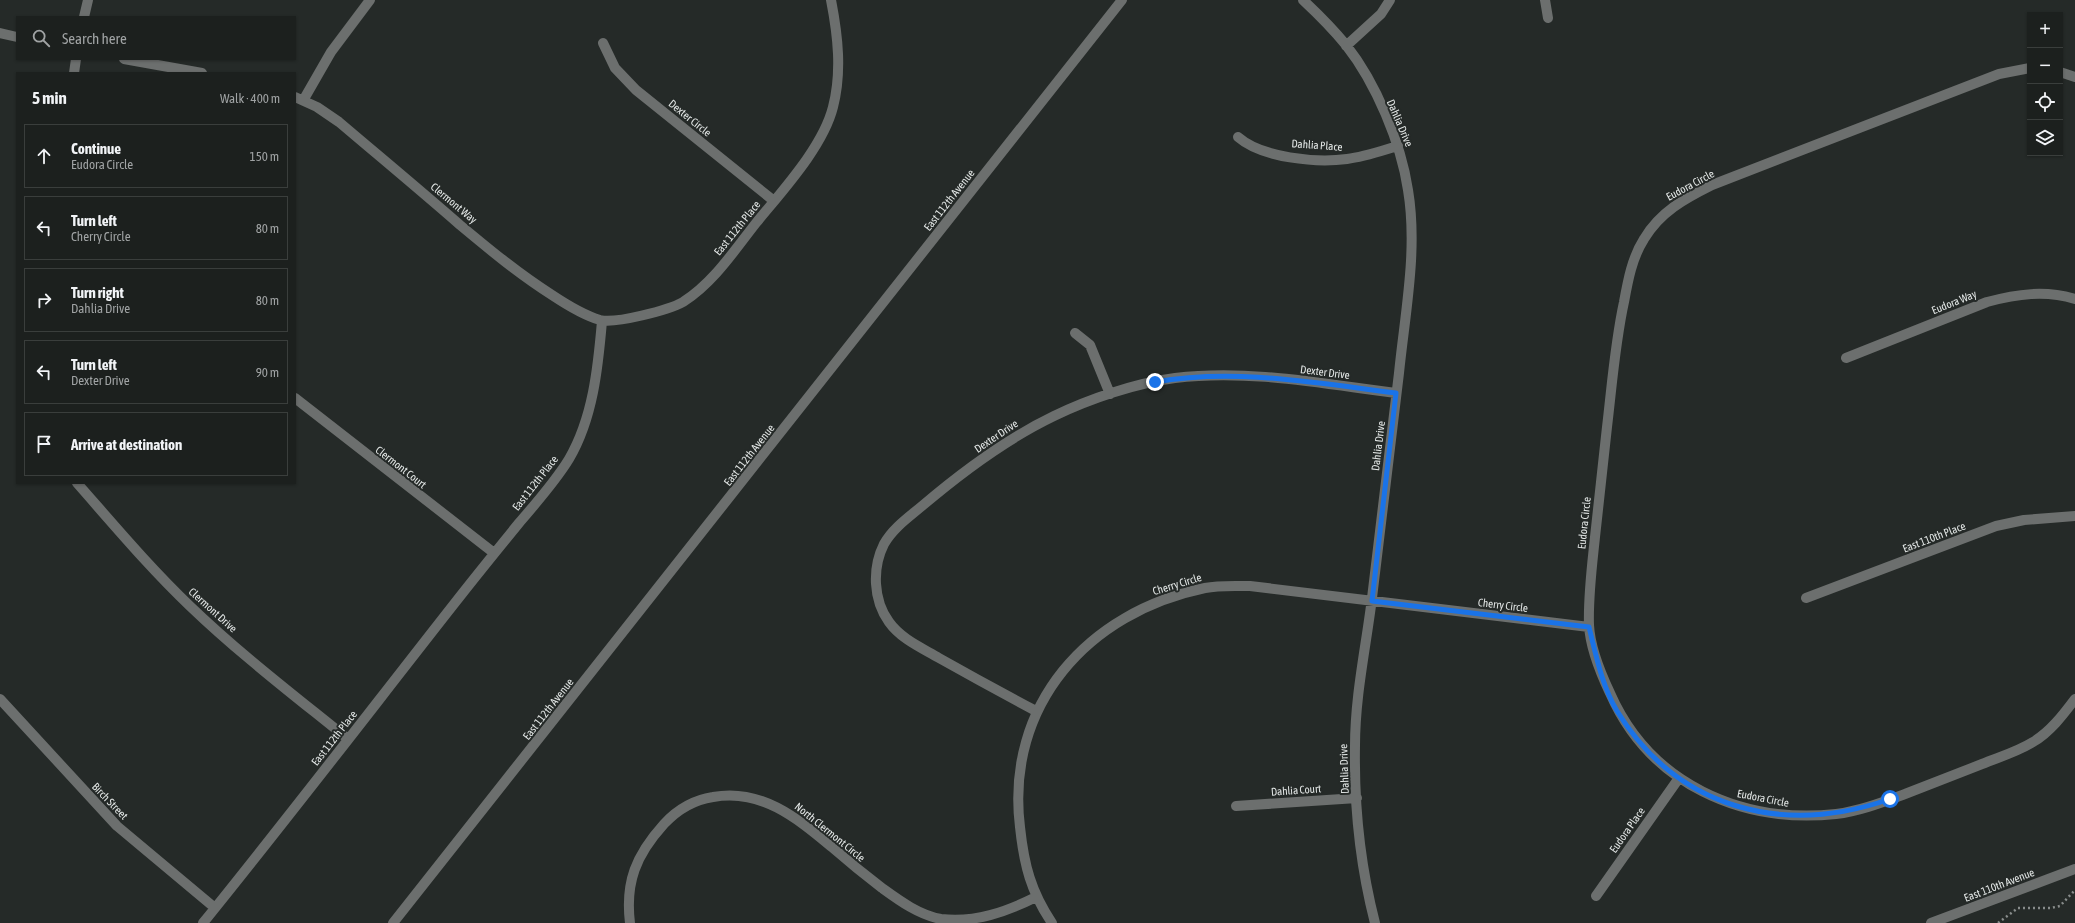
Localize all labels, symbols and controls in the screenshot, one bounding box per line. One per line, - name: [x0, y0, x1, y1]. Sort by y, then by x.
- map controls: [2027, 12, 2063, 156]
- button: +: [2027, 12, 2063, 48]
- search box: [16, 16, 296, 60]
- icon: search: [30, 27, 52, 49]
- text: Search here: [62, 30, 127, 47]
- button: −: [2027, 48, 2063, 84]
- button: locate: [2027, 84, 2063, 120]
- text: 5 min: [32, 88, 67, 108]
- text: Walk · 400 m: [220, 91, 280, 106]
- street label: Dexter Circle: [666, 97, 714, 139]
- street label: Dahlia Drive: [1385, 98, 1415, 148]
- button: layers: [2027, 120, 2063, 156]
- street label: Dahlia Place: [1291, 137, 1343, 153]
- text: Continue: [71, 140, 121, 157]
- icon: ahead: [33, 145, 55, 167]
- text: 150 m: [250, 149, 279, 164]
- text: Eudora Circle: [71, 157, 133, 172]
- street label: East 112th Avenue: [921, 167, 977, 233]
- street label: Eudora Circle: [1664, 167, 1716, 203]
- street label: Clermont Way: [429, 180, 480, 226]
- street label: East 112th Place: [711, 198, 763, 258]
- text: Turn left: [71, 212, 117, 229]
- icon: left: [33, 217, 55, 239]
- text: 80 m: [256, 221, 279, 236]
- text: Cherry Circle: [71, 229, 131, 244]
- text: Turn right: [71, 284, 124, 301]
- street label: Eudora Way: [1930, 287, 1979, 316]
- icon: right: [33, 289, 55, 311]
- text: 80 m: [256, 293, 279, 308]
- text: Dahlia Drive: [71, 301, 130, 316]
- text: Turn left: [71, 356, 117, 373]
- icon: left: [33, 361, 55, 383]
- street label: Dexter Drive: [1300, 363, 1350, 381]
- text: 90 m: [256, 365, 279, 380]
- text: Dexter Drive: [71, 373, 130, 388]
- route end: [1146, 373, 1164, 391]
- street label: Dexter Drive: [972, 417, 1020, 455]
- street label: Dahlia Drive: [1369, 420, 1387, 472]
- street label: East 112th Avenue: [721, 422, 777, 488]
- icon: arrive: [33, 433, 55, 455]
- text: Arrive at destination: [71, 436, 182, 453]
- street label: Clermont Court: [373, 444, 429, 490]
- street label: East 112th Place: [510, 453, 560, 513]
- street label: Eudora Circle: [1575, 496, 1593, 550]
- street label: East 110th Place: [1901, 520, 1967, 554]
- street label: Cherry Circle: [1151, 571, 1203, 597]
- street label: Clermont Drive: [187, 585, 239, 635]
- street label: Cherry Circle: [1477, 596, 1529, 614]
- street label: East 112th Avenue: [520, 676, 576, 742]
- street label: East 112th Place: [309, 708, 359, 768]
- street label: Dahlia Drive: [1337, 744, 1351, 794]
- street label: Birch Street: [90, 780, 130, 822]
- street label: Dahlia Court: [1270, 782, 1322, 798]
- street label: Eudora Circle: [1736, 787, 1790, 809]
- route start: [1881, 790, 1899, 808]
- street label: North Clermont Circle: [793, 800, 867, 864]
- street label: Eudora Place: [1607, 805, 1647, 855]
- street label: East 110th Avenue: [1962, 866, 2036, 904]

